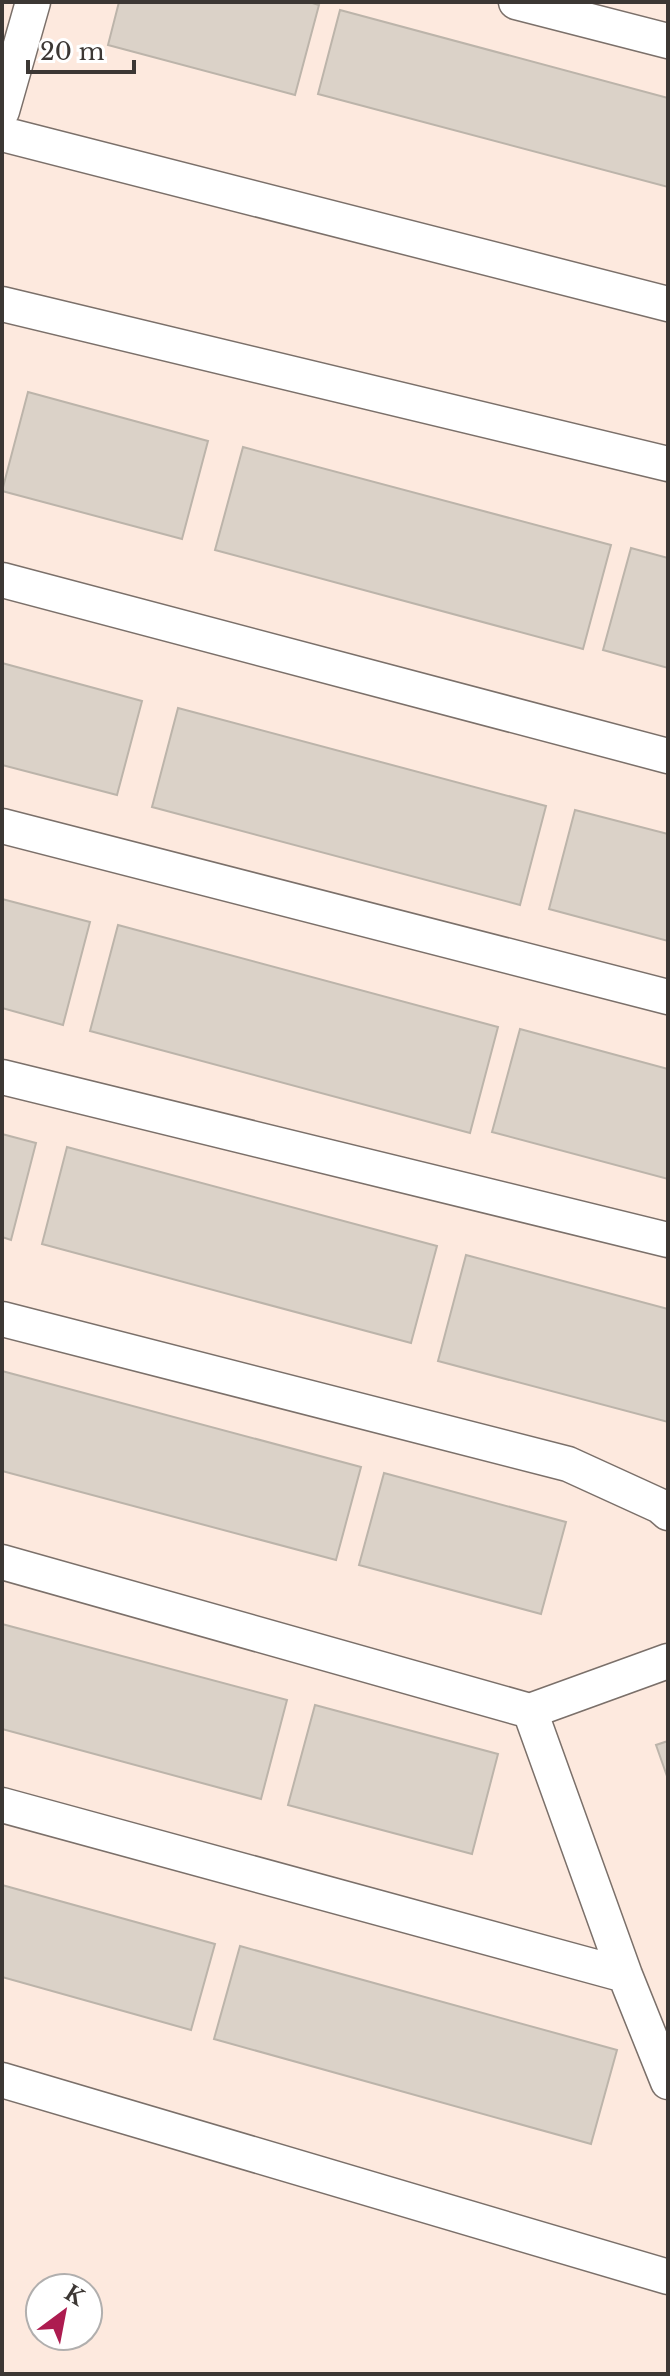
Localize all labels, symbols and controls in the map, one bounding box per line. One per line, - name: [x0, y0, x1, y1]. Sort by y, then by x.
- scale bar: [28, 24, 134, 74]
- text: 20 m: [40, 37, 105, 66]
- north arrow: [24, 2272, 104, 2352]
- text: K: [60, 2279, 90, 2312]

